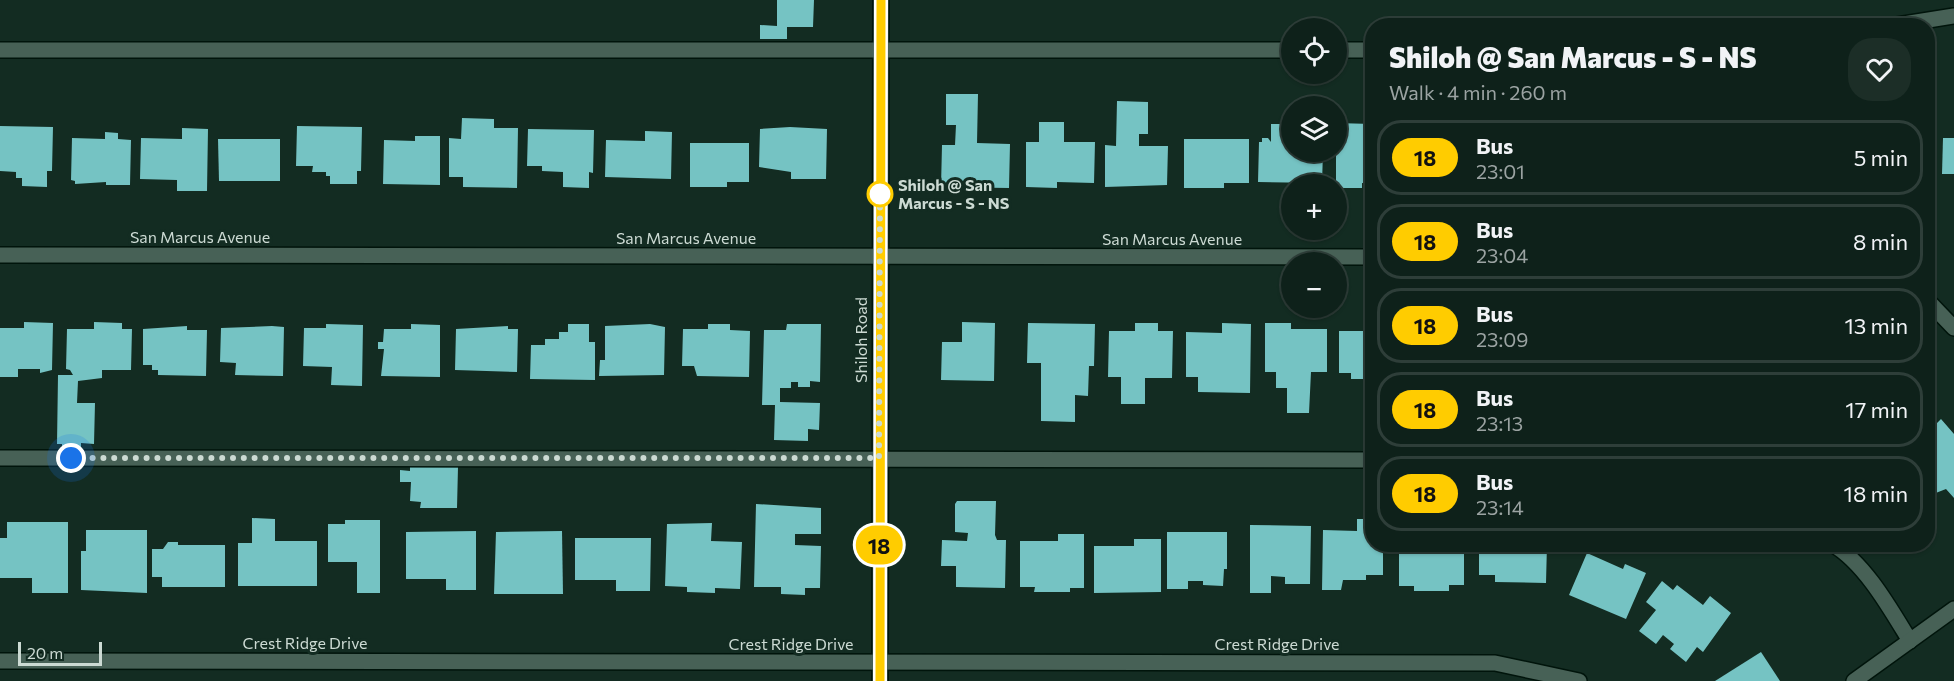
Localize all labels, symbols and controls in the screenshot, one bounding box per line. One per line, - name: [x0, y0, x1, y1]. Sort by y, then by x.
- map controls: [1281, 18, 1347, 318]
- button: locate: [1281, 18, 1347, 84]
- button: heart: [1848, 38, 1911, 101]
- text: Shiloh @ San Marcus - S - NS: [1389, 40, 1757, 74]
- text: Walk · 4 min · 260 m: [1389, 80, 1567, 104]
- button: layers: [1281, 96, 1347, 162]
- text: Bus: [1476, 132, 1513, 159]
- text: 5 min: [1854, 144, 1908, 171]
- text: 18: [1414, 145, 1436, 170]
- text: 23:01: [1476, 159, 1525, 183]
- button: +: [1281, 174, 1347, 240]
- place label: Shiloh @ San Marcus - S - NS: [898, 175, 1010, 212]
- marker: Shiloh @ San Marcus - S - NS: [867, 181, 893, 207]
- text: Bus: [1476, 216, 1513, 243]
- street label: San Marcus Avenue: [130, 227, 270, 246]
- street label: San Marcus Avenue: [616, 228, 756, 247]
- text: 8 min: [1853, 228, 1908, 255]
- street label: San Marcus Avenue: [1102, 229, 1242, 248]
- text: 18: [1414, 229, 1436, 254]
- text: 23:04: [1476, 243, 1528, 267]
- button: −: [1281, 252, 1347, 318]
- street label: Shiloh Road: [851, 297, 870, 383]
- text: Bus: [1476, 300, 1513, 327]
- text: 13 min: [1844, 312, 1908, 339]
- text: 18: [1414, 313, 1436, 338]
- text: 23:09: [1476, 327, 1528, 351]
- text: Bus: [1476, 384, 1513, 411]
- text: 17 min: [1845, 396, 1908, 423]
- text: 18: [1414, 397, 1436, 422]
- text: 23:13: [1476, 411, 1523, 435]
- your location: [56, 443, 86, 473]
- text: Bus: [1476, 468, 1513, 495]
- text: 18 min: [1844, 480, 1908, 507]
- text: 18: [1414, 481, 1436, 506]
- text: 23:14: [1476, 495, 1524, 519]
- line badge: 18: [852, 526, 906, 564]
- text: 18: [868, 533, 890, 558]
- street label: Crest Ridge Drive: [242, 633, 368, 652]
- street label: Crest Ridge Drive: [728, 634, 854, 653]
- street label: Crest Ridge Drive: [1214, 634, 1340, 653]
- scale bar: [18, 639, 102, 666]
- text: 20 m: [27, 643, 63, 662]

